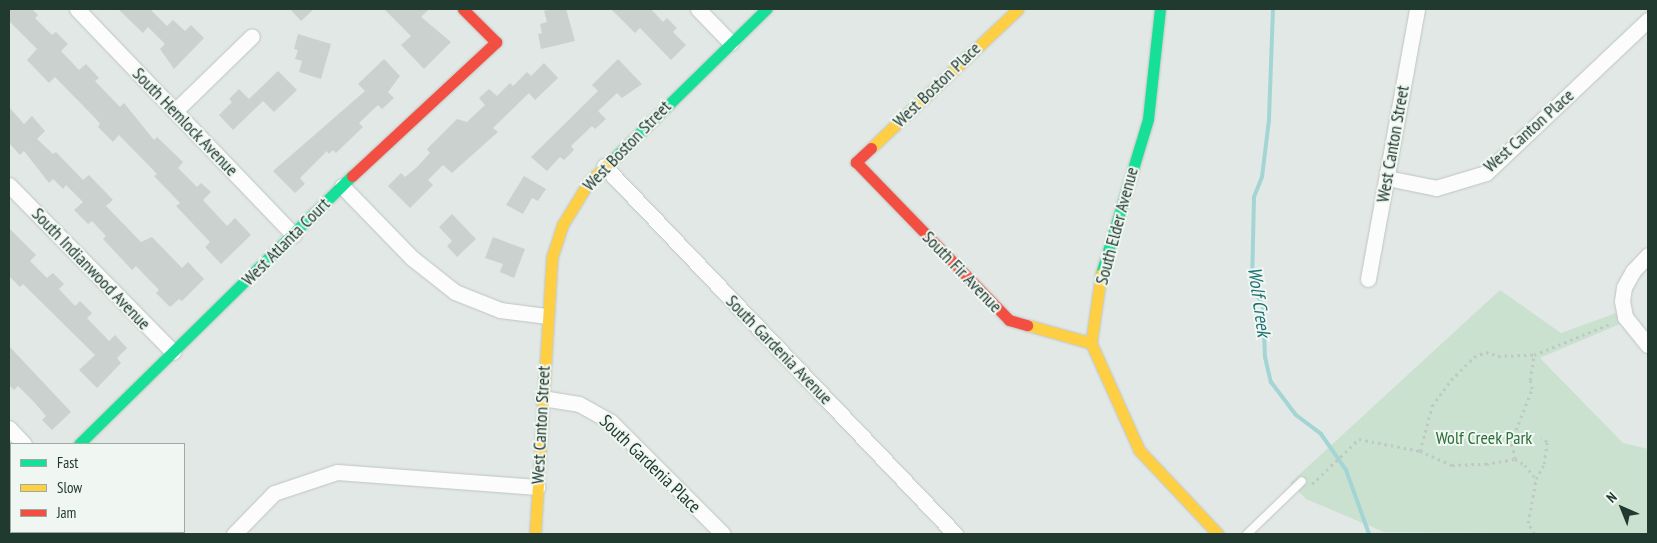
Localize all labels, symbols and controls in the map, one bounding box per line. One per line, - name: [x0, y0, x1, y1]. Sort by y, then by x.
- street label: West Boston Place: [889, 38, 985, 132]
- street label: South Hemlock Avenue: [127, 63, 243, 181]
- street label: West Canton Street: [1372, 84, 1414, 204]
- street label: West Canton Place: [1479, 85, 1579, 177]
- street label: West Boston Street: [578, 96, 676, 196]
- street label: South Elder Avenue: [1091, 165, 1143, 287]
- street label: West Atlanta Court: [237, 193, 335, 291]
- street label: South Indianwood Avenue: [27, 203, 155, 335]
- street label: South Fir Avenue: [918, 227, 1006, 317]
- water label: Wolf Creek: [1243, 266, 1275, 338]
- street label: South Gardenia Avenue: [721, 291, 837, 409]
- street label: West Canton Street: [527, 365, 555, 485]
- street label: South Gardenia Place: [595, 410, 705, 518]
- park label: Wolf Creek Park: [1435, 427, 1533, 449]
- legend: [10, 443, 185, 533]
- text: Fast: [57, 453, 78, 472]
- text: Slow: [57, 478, 82, 497]
- north arrow: [1597, 483, 1647, 533]
- text: N: [1603, 488, 1621, 506]
- text: Jam: [57, 503, 76, 522]

